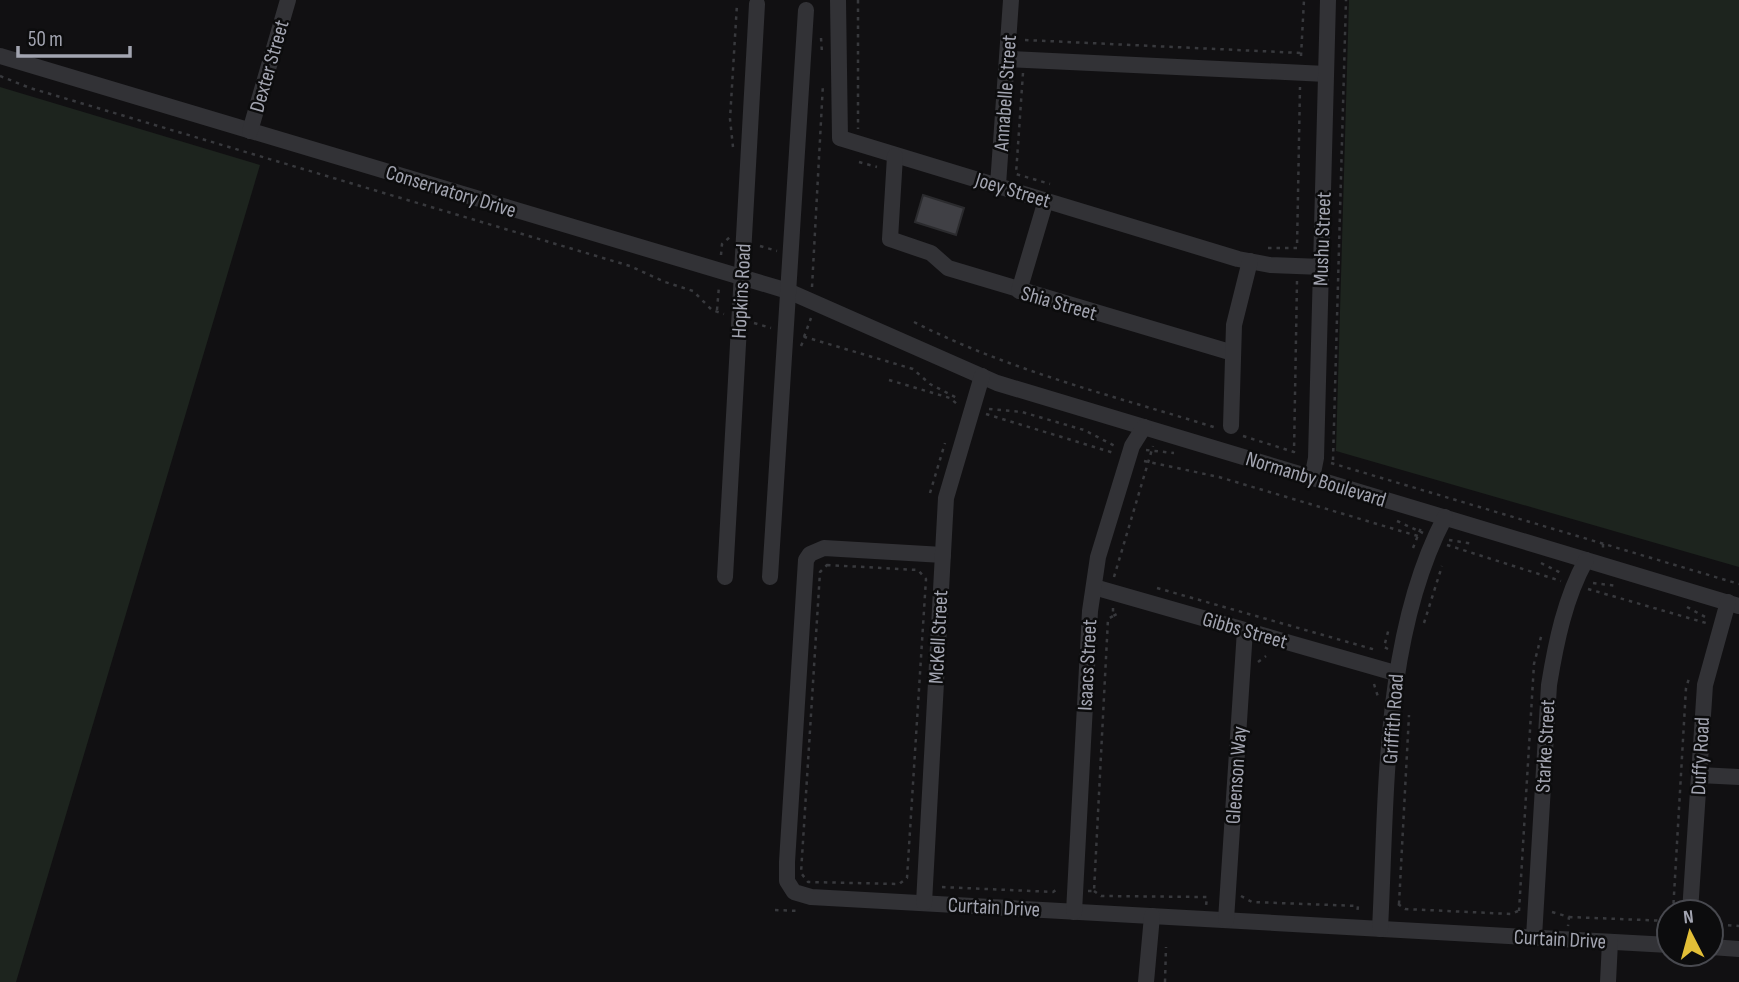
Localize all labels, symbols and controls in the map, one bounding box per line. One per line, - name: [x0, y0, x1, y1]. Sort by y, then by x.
- scale bar: [18, 14, 130, 58]
- street label: Dexter Street: [244, 17, 295, 115]
- text: 50 m: [28, 27, 63, 52]
- street label: Annabelle Street: [989, 34, 1022, 153]
- street label: Conservatory Drive: [383, 160, 519, 223]
- street label: Joey Street: [971, 167, 1053, 214]
- street label: Mushu Street: [1308, 192, 1337, 287]
- street label: Hopkins Road: [727, 243, 756, 339]
- street label: Shia Street: [1018, 281, 1100, 326]
- street label: Normanby Boulevard: [1243, 446, 1389, 513]
- street label: McKell Street: [924, 589, 953, 685]
- street label: Gibbs Street: [1200, 606, 1290, 654]
- street label: Isaacs Street: [1073, 619, 1102, 711]
- street label: Griffith Road: [1378, 673, 1409, 765]
- street label: Starke Street: [1531, 699, 1560, 793]
- street label: Duffy Road: [1686, 717, 1715, 796]
- street label: Gleenson Way: [1221, 725, 1252, 825]
- street label: Curtain Drive: [947, 893, 1041, 922]
- north arrow: [1655, 898, 1725, 968]
- text: N: [1682, 906, 1695, 930]
- street label: Curtain Drive: [1513, 925, 1607, 954]

